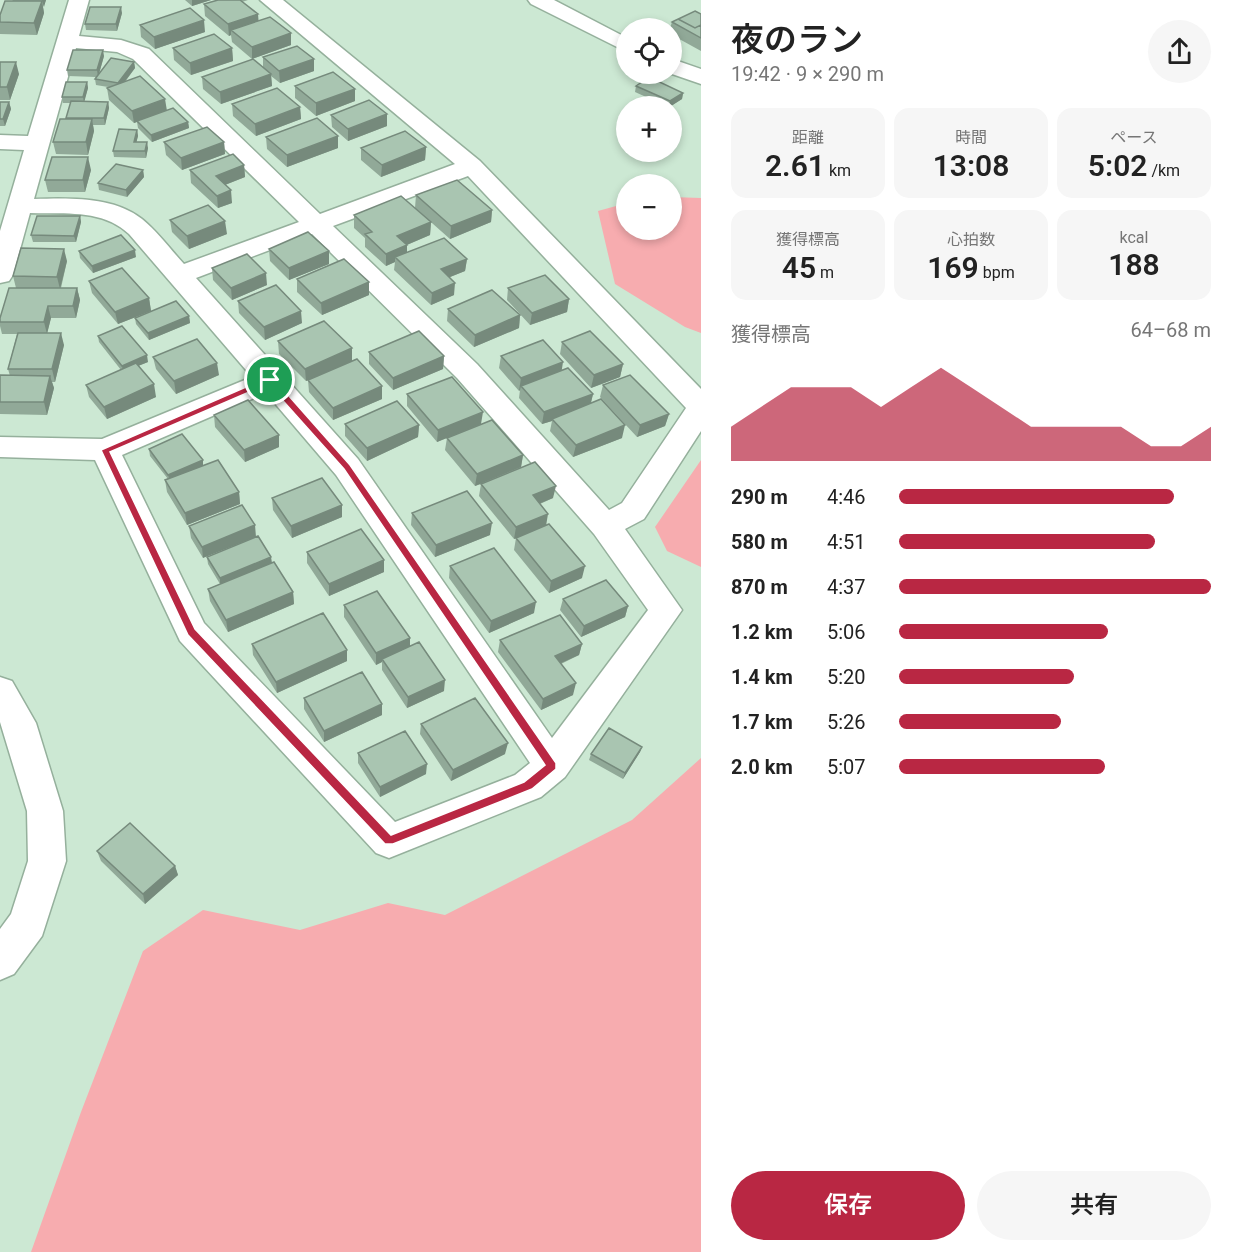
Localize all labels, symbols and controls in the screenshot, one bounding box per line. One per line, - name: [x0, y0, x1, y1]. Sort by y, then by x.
- map controls: [616, 18, 682, 240]
- button: locate: [616, 18, 682, 84]
- text: 夜のラン: [731, 20, 863, 59]
- button: share: [1148, 20, 1211, 83]
- text: 19:42 · 9 × 290 m: [731, 62, 884, 86]
- button: +: [616, 96, 682, 162]
- text: 距離: [792, 128, 824, 147]
- text: 時間: [955, 128, 987, 147]
- text: ペース: [1110, 128, 1158, 147]
- text: 2.61: [765, 148, 825, 183]
- text: 13:08: [933, 148, 1009, 183]
- text: 5:02: [1088, 148, 1147, 183]
- text: km: [825, 161, 851, 180]
- text: /km: [1147, 161, 1180, 180]
- button: −: [616, 174, 682, 240]
- text: kcal: [1120, 228, 1148, 247]
- text: 獲得標高: [776, 230, 840, 249]
- text: 心拍数: [947, 230, 995, 249]
- text: 188: [1108, 247, 1160, 282]
- text: 45: [782, 250, 816, 285]
- text: 169: [927, 250, 979, 285]
- text: m: [816, 263, 834, 282]
- text: bpm: [979, 263, 1015, 282]
- text: 64–68 m: [1130, 318, 1211, 342]
- text: 獲得標高: [731, 322, 811, 346]
- pin: [244, 354, 295, 405]
- icon: arrive: [253, 363, 286, 396]
- text: 290 m: [731, 485, 788, 509]
- text: 4:46: [827, 485, 866, 509]
- text: 580 m: [731, 530, 788, 554]
- text: 4:51: [827, 530, 866, 554]
- text: 870 m: [731, 575, 788, 599]
- text: 4:37: [827, 575, 866, 599]
- text: 1.2 km: [731, 620, 793, 644]
- text: 5:06: [827, 620, 866, 644]
- text: 1.4 km: [731, 665, 793, 689]
- text: 5:20: [827, 665, 866, 689]
- text: 1.7 km: [731, 710, 793, 734]
- text: 5:26: [827, 710, 866, 734]
- text: 2.0 km: [731, 755, 793, 779]
- text: 5:07: [827, 755, 866, 779]
- button: 保存: [731, 1171, 965, 1240]
- button: 共有: [977, 1171, 1211, 1240]

